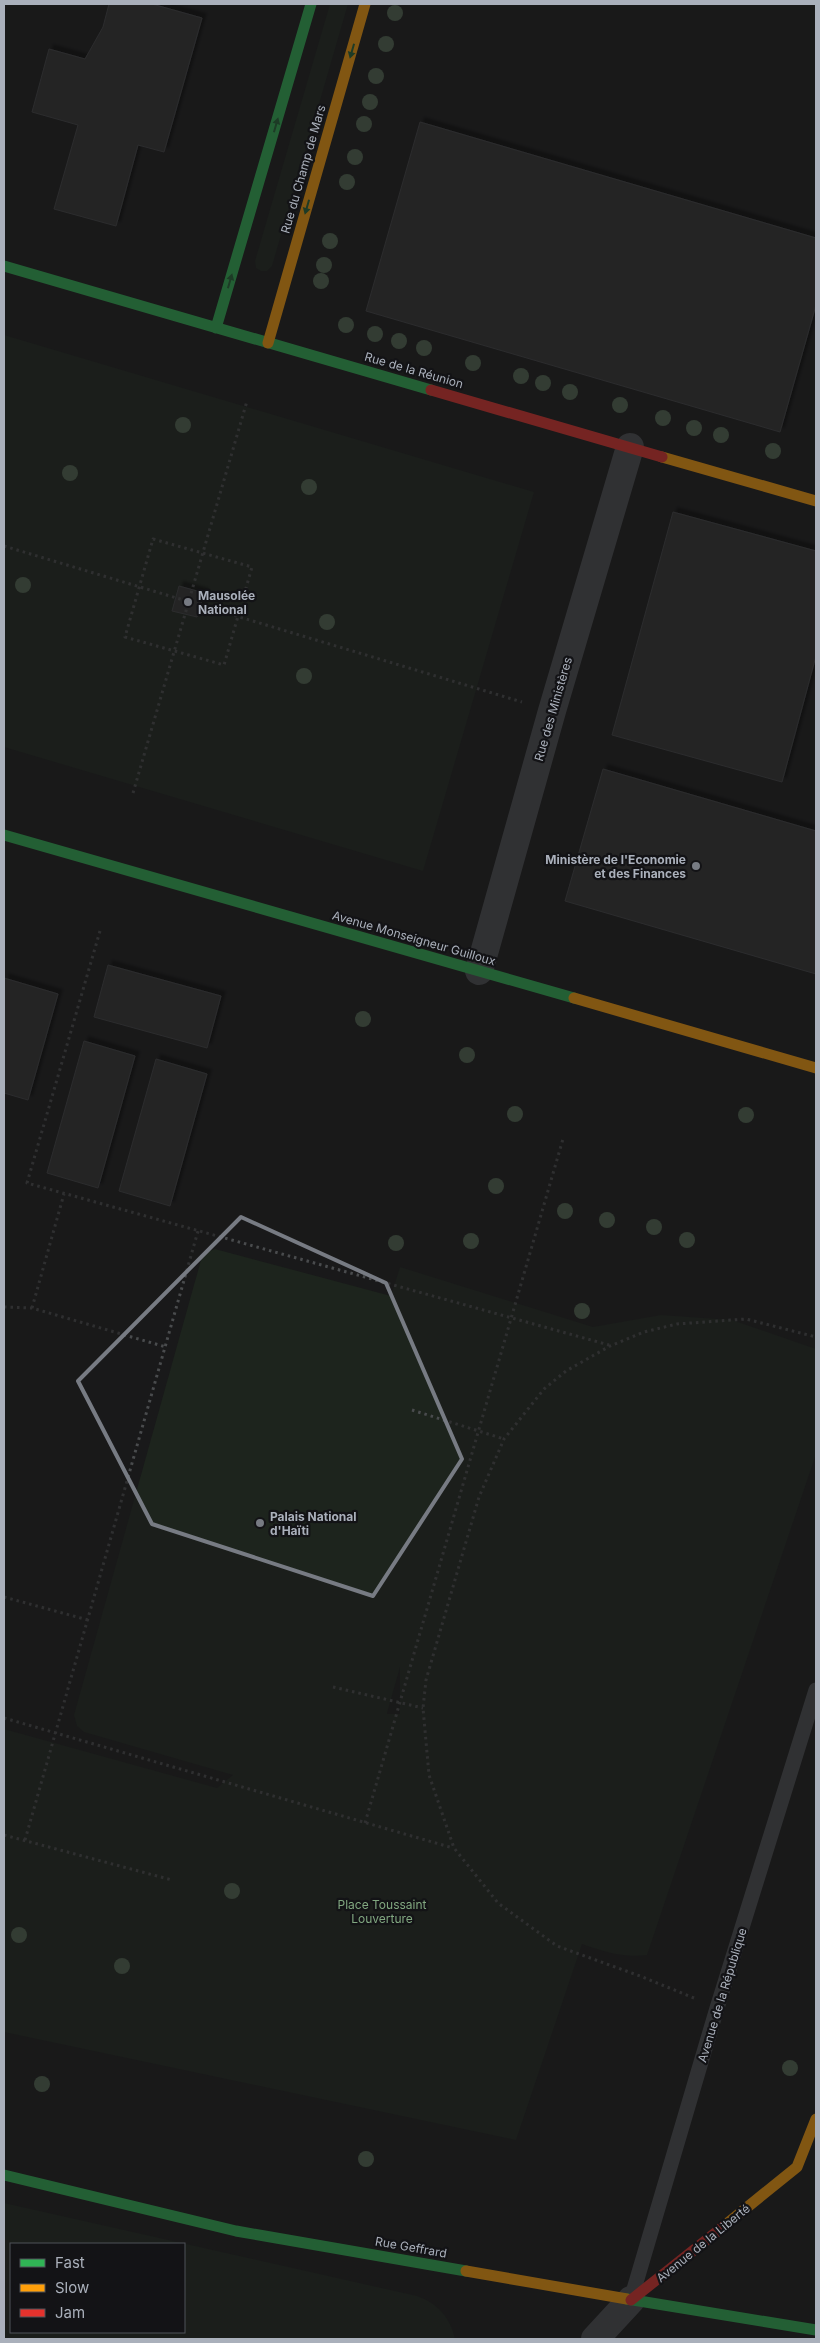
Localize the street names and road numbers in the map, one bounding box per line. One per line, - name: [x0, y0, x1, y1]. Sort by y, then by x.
- street label: Rue du Champ de Mars: [277, 103, 329, 235]
- street label: Rue de la Réunion: [363, 349, 465, 391]
- street label: Rue des Ministères: [531, 655, 575, 763]
- street label: Avenue Monseigneur Guilloux: [331, 908, 498, 969]
- street label: Avenue de la République: [694, 1926, 750, 2064]
- street label: Avenue de la Liberté: [653, 2201, 753, 2285]
- street label: Rue Geffrard: [374, 2233, 448, 2261]

